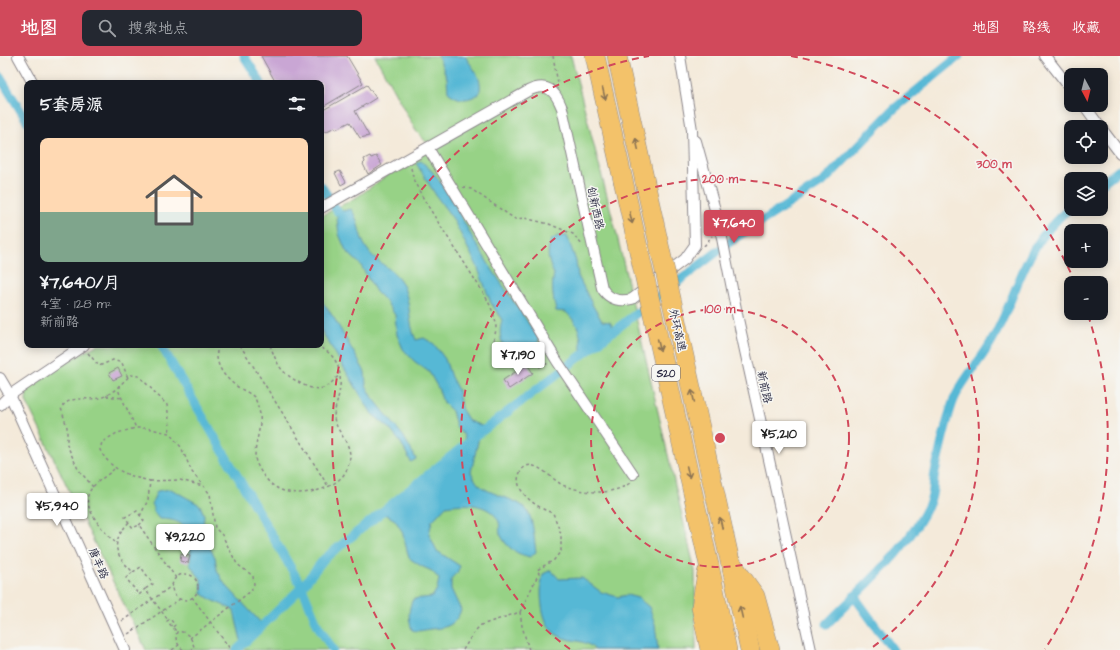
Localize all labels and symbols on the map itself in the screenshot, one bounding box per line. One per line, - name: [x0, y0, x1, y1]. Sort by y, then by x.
- north arrow: [1064, 68, 1108, 112]
- one-way arrow: [600, 87, 608, 100]
- one-way arrow: [632, 138, 640, 151]
- text: 300 m: [975, 156, 1012, 173]
- text: 200 m: [701, 171, 739, 188]
- street label: 创新西路: [584, 185, 607, 231]
- pin: ¥7,640: [701, 210, 767, 244]
- one-way arrow: [628, 211, 636, 224]
- text: 100 m: [705, 301, 736, 318]
- street label: 外环高速: [665, 307, 690, 353]
- one-way arrow: [656, 338, 664, 351]
- pin: ¥7,190: [485, 342, 551, 376]
- road number: S20: [652, 365, 680, 381]
- street label: 新前路: [753, 369, 776, 405]
- one-way arrow: [688, 390, 696, 403]
- pin: ¥5,210: [746, 421, 812, 455]
- centre of rings: [713, 431, 727, 445]
- one-way arrow: [684, 465, 692, 478]
- pin: ¥5,940: [24, 493, 90, 527]
- one-way arrow: [717, 516, 725, 529]
- pin: ¥9,220: [152, 524, 218, 558]
- street label: 唐丰路: [85, 545, 112, 581]
- one-way arrow: [737, 606, 745, 619]

